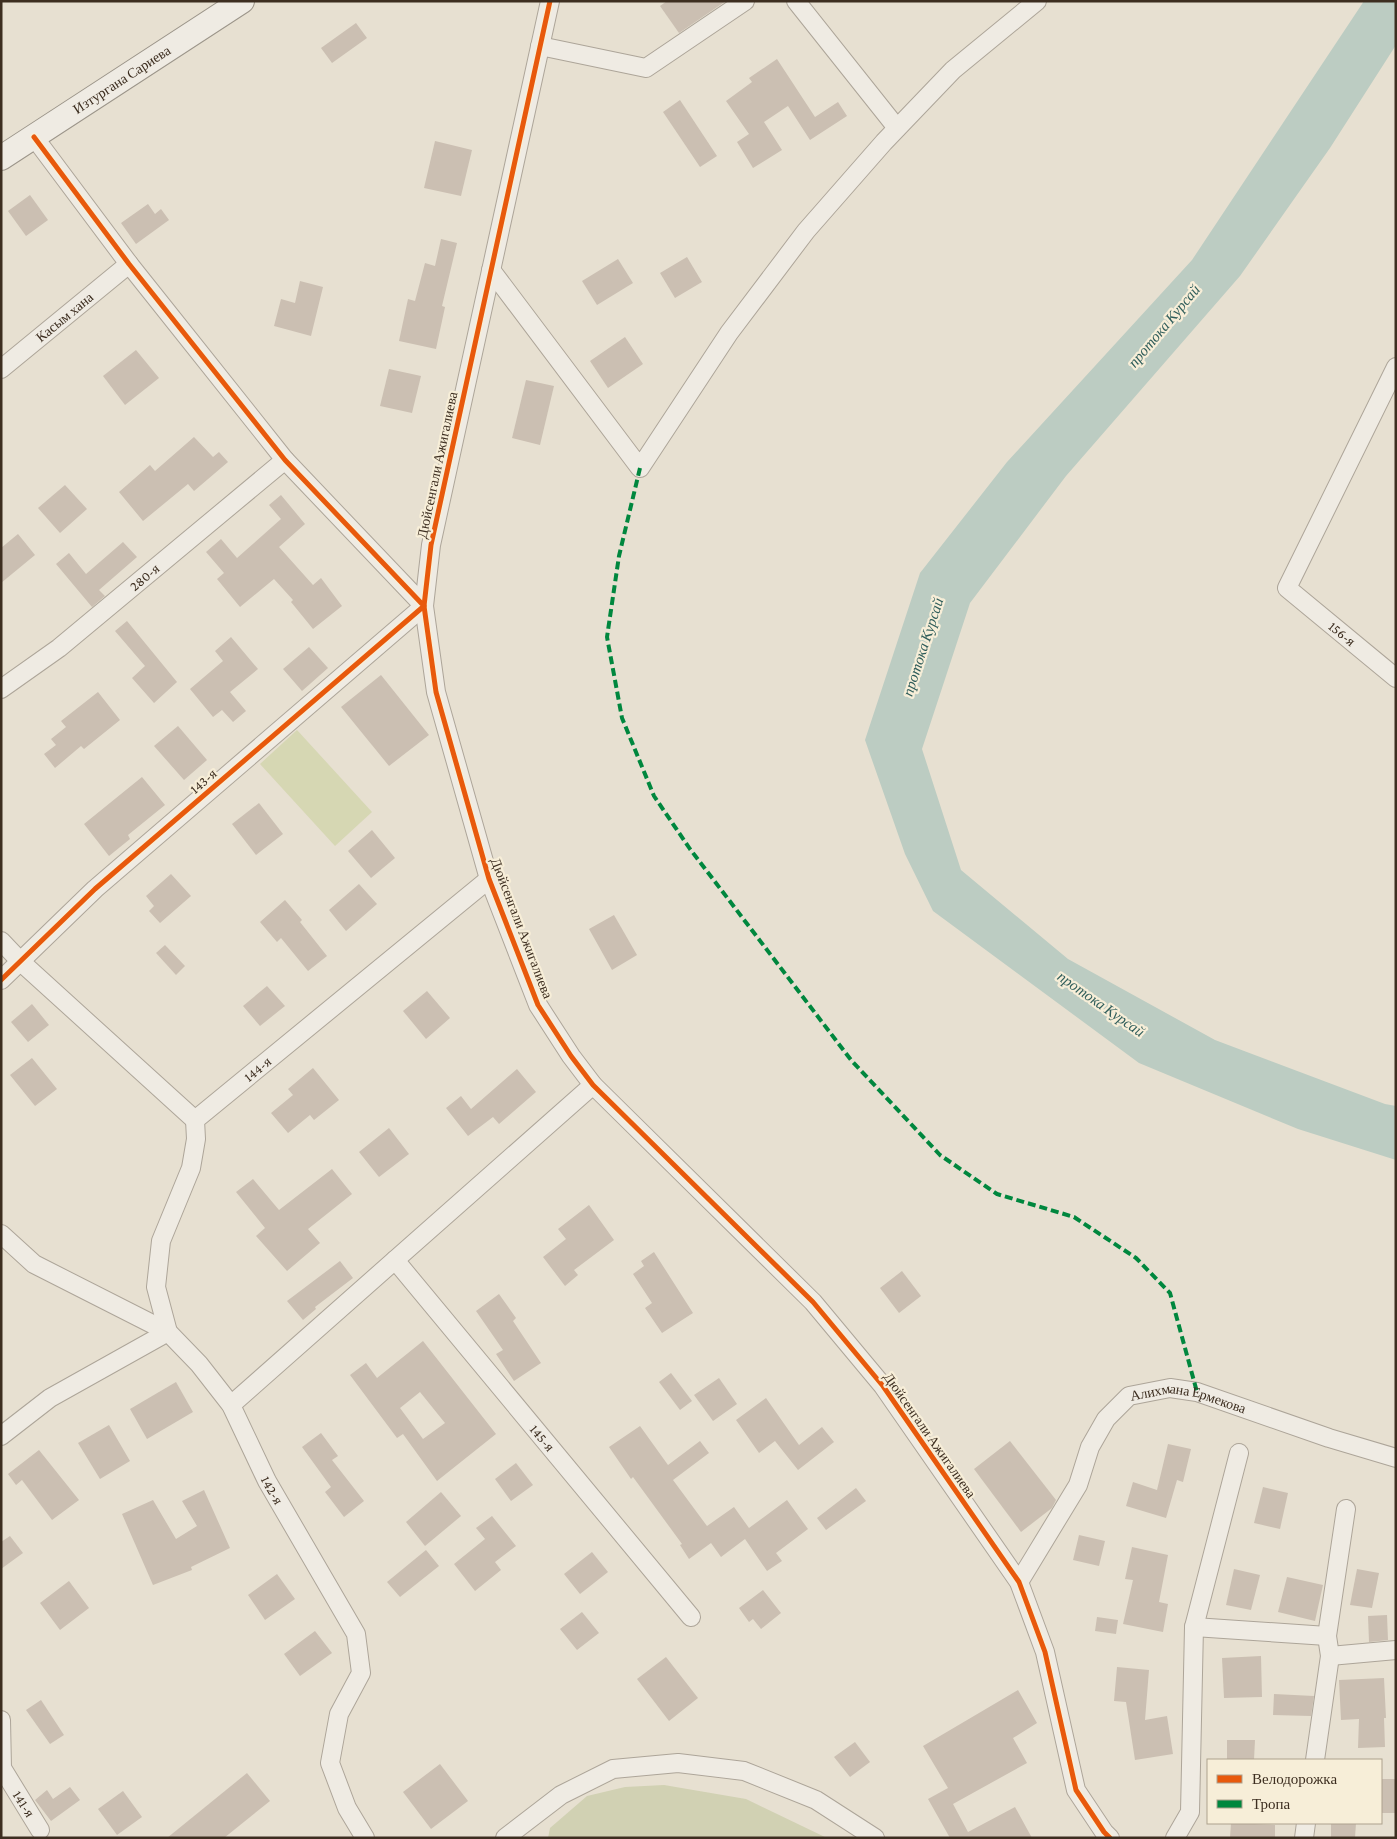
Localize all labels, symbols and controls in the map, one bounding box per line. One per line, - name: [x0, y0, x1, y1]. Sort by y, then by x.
- street label: Изтургана Сариева: [70, 41, 174, 117]
- water label: протока Курсай: [1125, 281, 1203, 370]
- street label: Касым хана: [33, 288, 97, 345]
- street label: Дюйсенгали Ажигалиева: [414, 389, 461, 540]
- street label: 280-я: [126, 560, 163, 594]
- water label: протока Курсай: [900, 595, 947, 698]
- street label: 156-я: [1326, 618, 1359, 650]
- street label: 143-я: [186, 765, 220, 797]
- street label: Дюйсенгали Ажигалиева: [488, 855, 557, 1001]
- water label: протока Курсай: [1054, 968, 1148, 1040]
- street label: 144-я: [240, 1053, 275, 1085]
- street label: Дюйсенгали Ажигалиева: [881, 1369, 980, 1501]
- street label: Алихмана Ермекова: [1129, 1380, 1249, 1417]
- street label: 145-я: [527, 1421, 558, 1455]
- street label: 142-я: [258, 1474, 287, 1507]
- legend: [1207, 1759, 1382, 1824]
- text: Велодорожка: [1252, 1771, 1337, 1787]
- street label: 141-я: [10, 1788, 38, 1820]
- text: Тропа: [1252, 1796, 1291, 1812]

